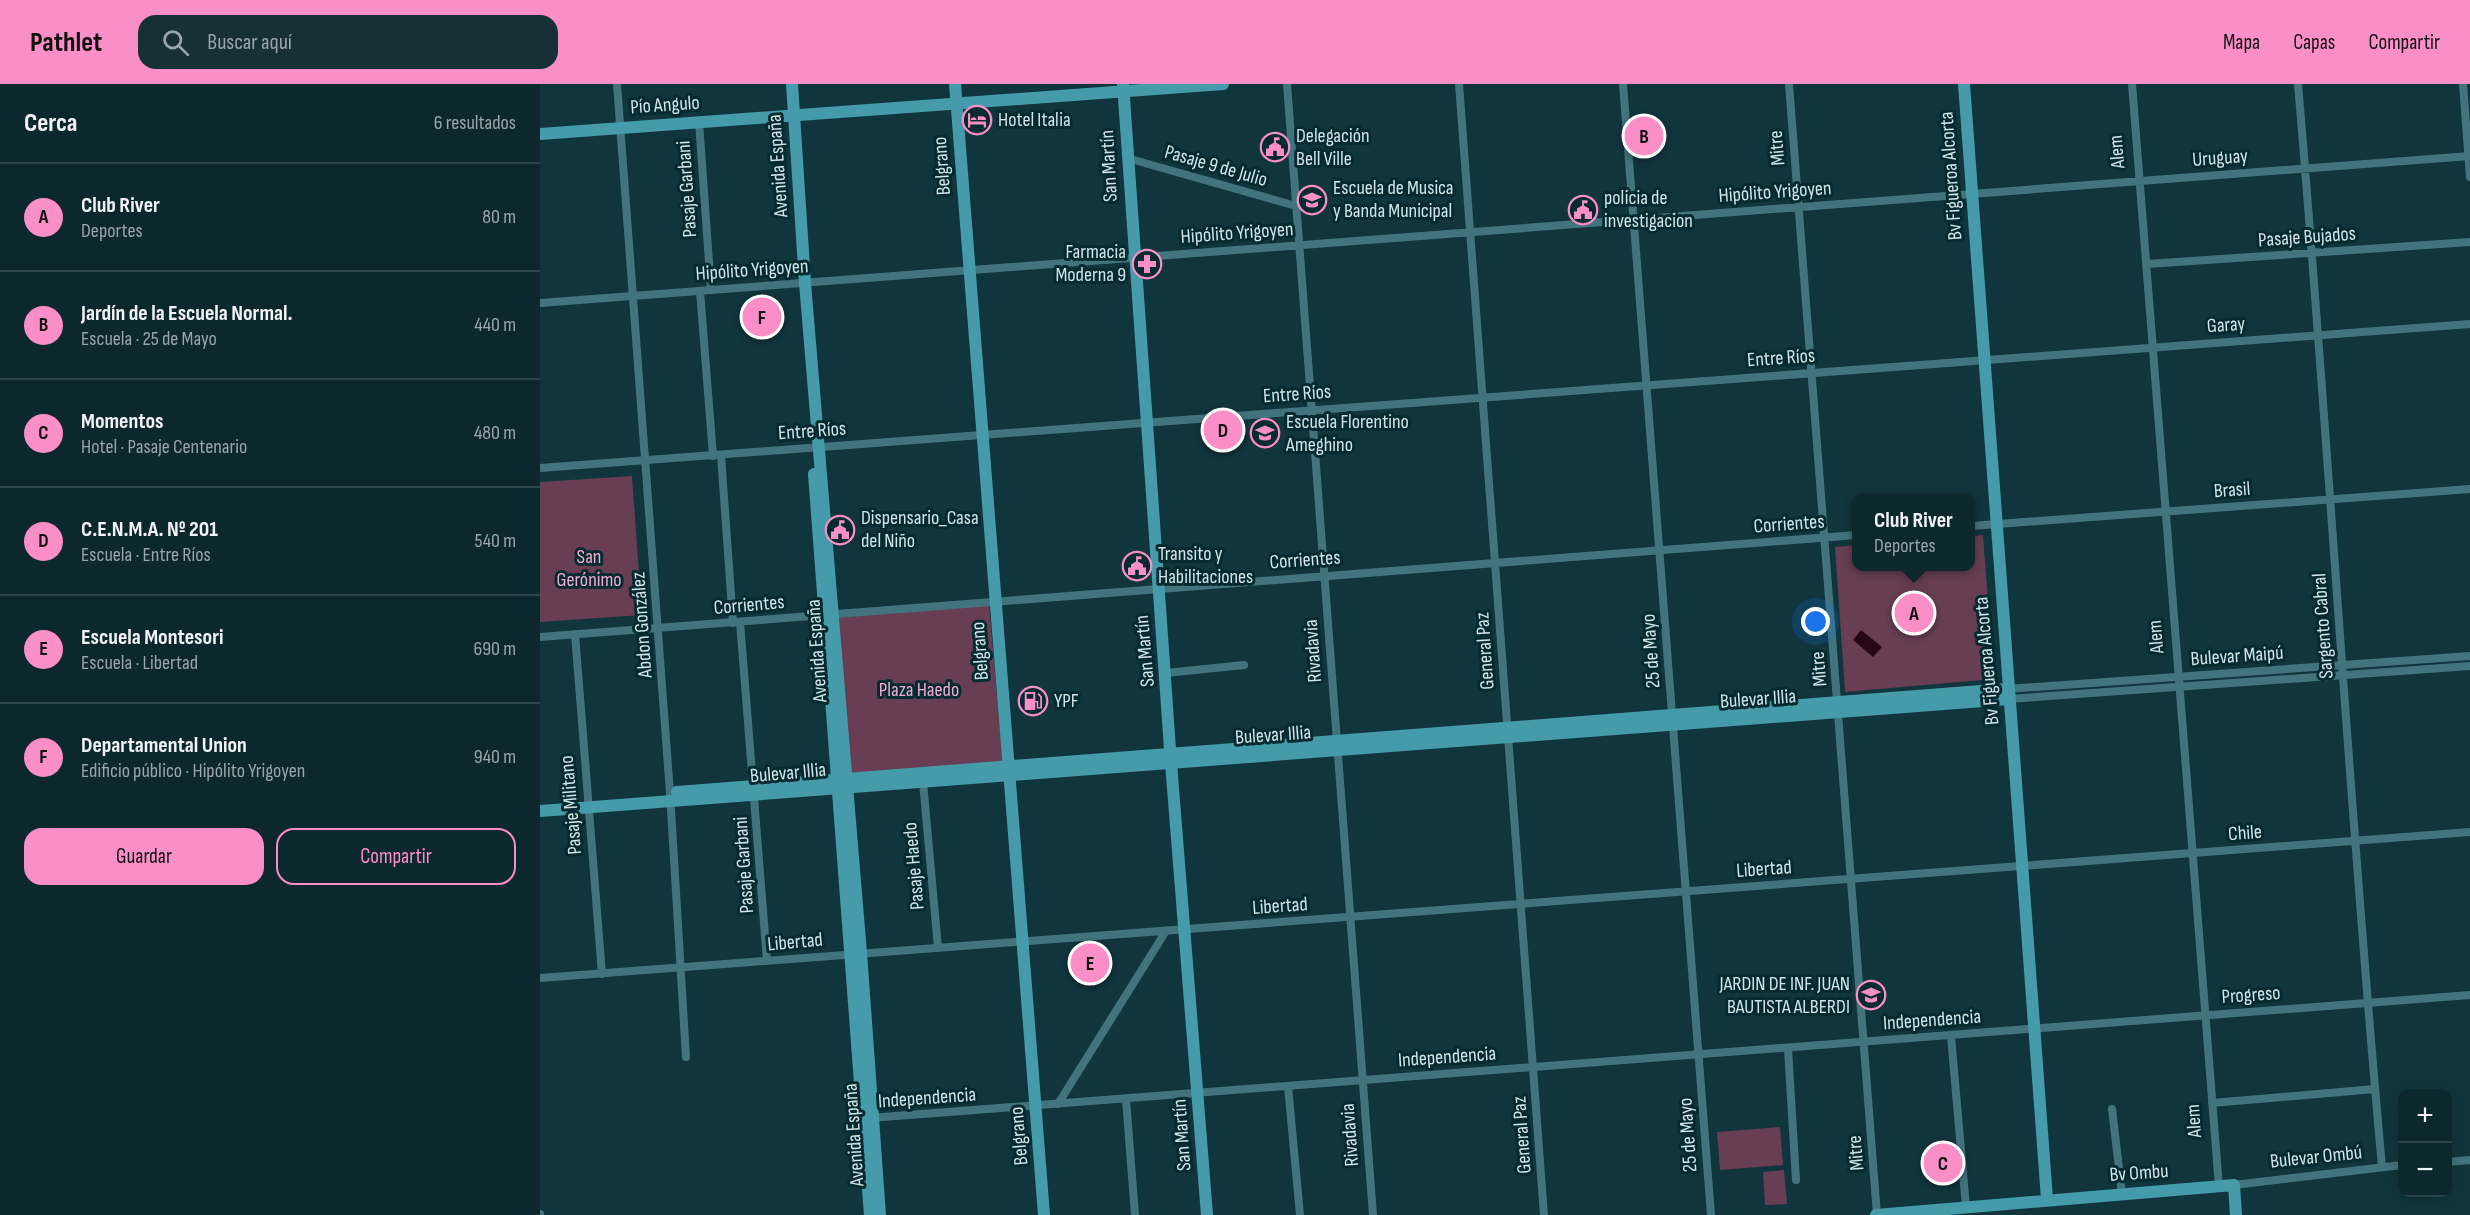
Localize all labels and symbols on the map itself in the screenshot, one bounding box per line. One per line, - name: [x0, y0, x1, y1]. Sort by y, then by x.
- street label: Pío Angulo: [629, 91, 701, 119]
- hotel icon: Hotel Italia: [961, 104, 993, 136]
- place label: Hotel Italia: [998, 108, 1071, 132]
- street label: Bv Figueroa Alcorta: [1935, 111, 1967, 241]
- pin: B: [1624, 113, 1664, 158]
- street label: Avenida España: [762, 114, 794, 219]
- place label: Delegación Bell Ville: [1296, 124, 1370, 171]
- street label: San Martín: [1095, 129, 1123, 203]
- street label: Mitre: [1764, 129, 1790, 167]
- public building icon: Delegación Bell Ville: [1259, 131, 1291, 163]
- street label: Alem: [2104, 134, 2130, 171]
- street label: Belgrano: [928, 136, 956, 196]
- street label: Pasaje Garbani: [672, 140, 702, 238]
- street label: Pasaje 9 de Julio: [1162, 140, 1270, 192]
- street label: Uruguay: [2191, 144, 2249, 172]
- place label: Escuela de Musica y Banda Municipal: [1333, 176, 1454, 223]
- street label: Hipólito Yrigoyen: [1718, 176, 1832, 208]
- school or university icon: Escuela de Musica y Banda Municipal: [1296, 184, 1328, 216]
- place label: policia de investigacion: [1604, 186, 1693, 233]
- public building icon: policia de investigacion: [1567, 194, 1599, 226]
- street label: Hipólito Yrigoyen: [1180, 217, 1294, 249]
- street label: Pasaje Bujados: [2257, 222, 2357, 252]
- place label: Farmacia Moderna 9: [1055, 240, 1126, 287]
- pharmacy icon: Farmacia Moderna 9: [1131, 248, 1163, 280]
- street label: Hipólito Yrigoyen: [695, 254, 809, 286]
- pin: F: [742, 294, 782, 340]
- street label: Garay: [2206, 312, 2246, 338]
- street label: Entre Ríos: [1746, 344, 1816, 372]
- street label: Entre Ríos: [1262, 380, 1332, 408]
- pin: D: [1204, 408, 1242, 452]
- place label: Escuela Florentino Ameghino: [1285, 410, 1409, 457]
- street label: Entre Ríos: [777, 417, 847, 445]
- school or university icon: Escuela Florentino Ameghino: [1249, 417, 1281, 449]
- street label: Brasil: [2213, 477, 2251, 503]
- place label: Dispensario_Casa del Niño: [861, 506, 979, 553]
- street label: Corrientes: [1753, 510, 1825, 538]
- public building icon: Dispensario_Casa del Niño: [824, 514, 856, 546]
- place label: Transito y Habilitaciones: [1158, 542, 1253, 589]
- park label: San Gerónimo: [556, 545, 622, 592]
- street label: Corrientes: [1269, 546, 1341, 574]
- public building icon: Transito y Habilitaciones: [1121, 550, 1153, 582]
- street label: Abdon González: [626, 571, 658, 680]
- street label: Sargento Cabral: [2307, 572, 2339, 680]
- street label: Corrientes: [713, 590, 785, 620]
- pin: A: [1894, 590, 1934, 636]
- street label: Bv Figueroa Alcorta: [1969, 596, 2005, 726]
- street label: Avenida España: [801, 599, 833, 704]
- your location: [1801, 607, 1830, 636]
- street label: General Paz: [1470, 611, 1500, 691]
- street label: 25 de Mayo: [1636, 613, 1666, 689]
- street label: San Martín: [1130, 614, 1160, 688]
- street label: Rivadavia: [1299, 619, 1327, 683]
- street label: Alem: [2143, 619, 2169, 656]
- street label: Belgrano: [966, 621, 994, 681]
- street label: Bulevar Maipú: [2190, 641, 2284, 671]
- street label: Mitre: [1806, 650, 1832, 688]
- park label: Plaza Haedo: [879, 678, 959, 702]
- street label: Bulevar Illia: [1719, 684, 1797, 714]
- fuel station icon: YPF: [1017, 685, 1049, 717]
- place label: YPF: [1054, 689, 1079, 713]
- street label: Bulevar Illia: [1234, 720, 1312, 750]
- street label: Pasaje Militano: [555, 754, 587, 856]
- street label: Bulevar Illia: [749, 758, 827, 788]
- street label: Pasaje Garbani: [729, 816, 759, 914]
- street label: Chile: [2227, 820, 2263, 846]
- street label: Pasaje Haedo: [898, 821, 930, 911]
- street label: Libertad: [1735, 855, 1793, 883]
- street label: Libertad: [1251, 892, 1309, 920]
- street label: Libertad: [766, 928, 824, 956]
- pin: E: [1070, 940, 1110, 986]
- place label: JARDIN DE INF. JUAN BAUTISTA ALBERDI: [1719, 972, 1850, 1019]
- school or university icon: JARDIN DE INF. JUAN BAUTISTA ALBERDI: [1855, 979, 1887, 1011]
- street label: Progreso: [2221, 981, 2281, 1009]
- street label: Independencia: [1882, 1005, 1982, 1035]
- street label: Independencia: [1397, 1042, 1497, 1072]
- street label: Avenida España: [838, 1083, 870, 1188]
- street label: Independencia: [877, 1083, 977, 1113]
- street label: General Paz: [1507, 1095, 1537, 1175]
- street label: 25 de Mayo: [1673, 1097, 1703, 1173]
- street label: San Martín: [1168, 1098, 1196, 1172]
- street label: Rivadavia: [1336, 1103, 1364, 1167]
- street label: Alem: [2181, 1103, 2207, 1140]
- street label: Belgrano: [1004, 1106, 1034, 1166]
- street label: Mitre: [1843, 1134, 1869, 1172]
- pin: C: [1924, 1140, 1962, 1186]
- street label: Bulevar Ombú: [2269, 1140, 2363, 1174]
- street label: Bv Ombu: [2109, 1159, 2169, 1187]

